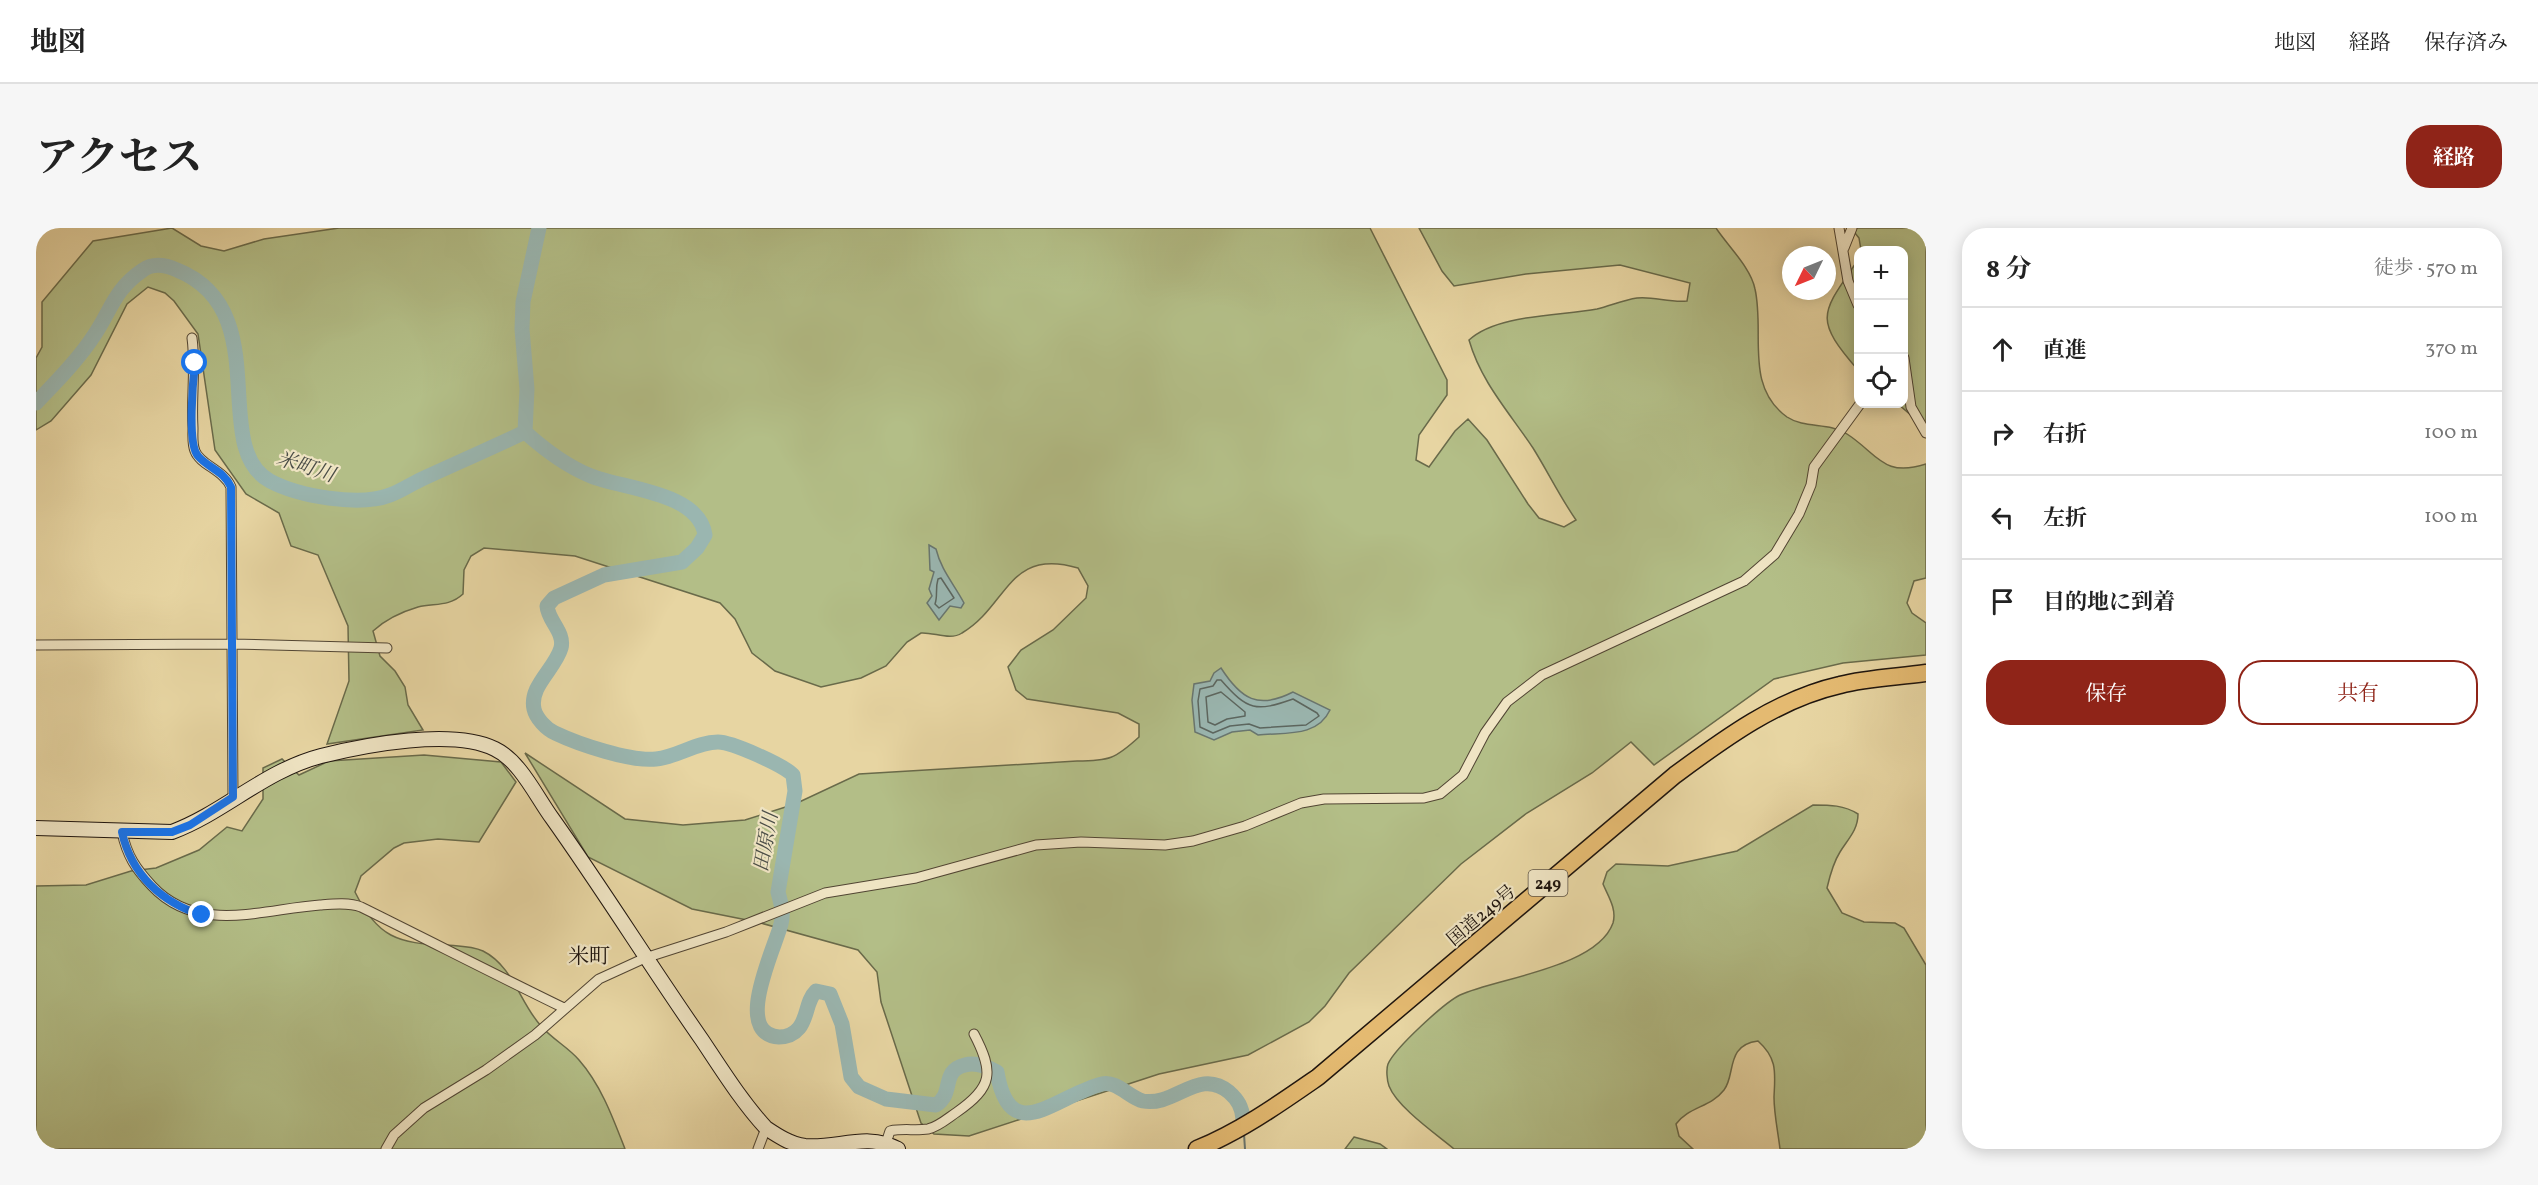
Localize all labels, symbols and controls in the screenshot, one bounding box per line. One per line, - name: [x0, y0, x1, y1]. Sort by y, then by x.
- text: 地図: [30, 24, 86, 63]
- text: 地図: [2274, 29, 2316, 58]
- text: 経路: [2349, 29, 2391, 58]
- text: 保存済み: [2424, 29, 2508, 58]
- button: 経路: [2406, 125, 2502, 188]
- text: アクセス: [36, 131, 203, 190]
- north arrow: [1782, 246, 1836, 300]
- map controls: [1854, 246, 1908, 408]
- button: +: [1854, 246, 1908, 300]
- text: 8 分: [1986, 252, 2031, 288]
- text: 徒歩 · 570 m: [2374, 255, 2478, 283]
- button: −: [1854, 300, 1908, 354]
- icon: ahead: [1986, 333, 2019, 366]
- text: 370 m: [2425, 335, 2478, 363]
- text: 直進: [2043, 336, 2087, 367]
- route start: [181, 349, 207, 375]
- button: locate: [1854, 354, 1908, 408]
- icon: right: [1986, 417, 2019, 450]
- text: 100 m: [2424, 419, 2478, 447]
- text: 右折: [2043, 420, 2087, 451]
- water label: 米町川: [273, 445, 340, 491]
- icon: left: [1986, 501, 2019, 534]
- text: 100 m: [2424, 503, 2478, 531]
- text: 左折: [2043, 504, 2087, 535]
- icon: arrive: [1986, 585, 2019, 618]
- text: 目的地に到着: [2043, 588, 2175, 619]
- button: 保存: [1986, 660, 2226, 725]
- button: 共有: [2238, 660, 2478, 725]
- water label: 田原川: [748, 808, 786, 874]
- road number: 249: [1528, 870, 1568, 896]
- street label: 国道249号: [1442, 880, 1522, 952]
- route end: [188, 901, 214, 927]
- district label: 米町: [568, 943, 610, 972]

